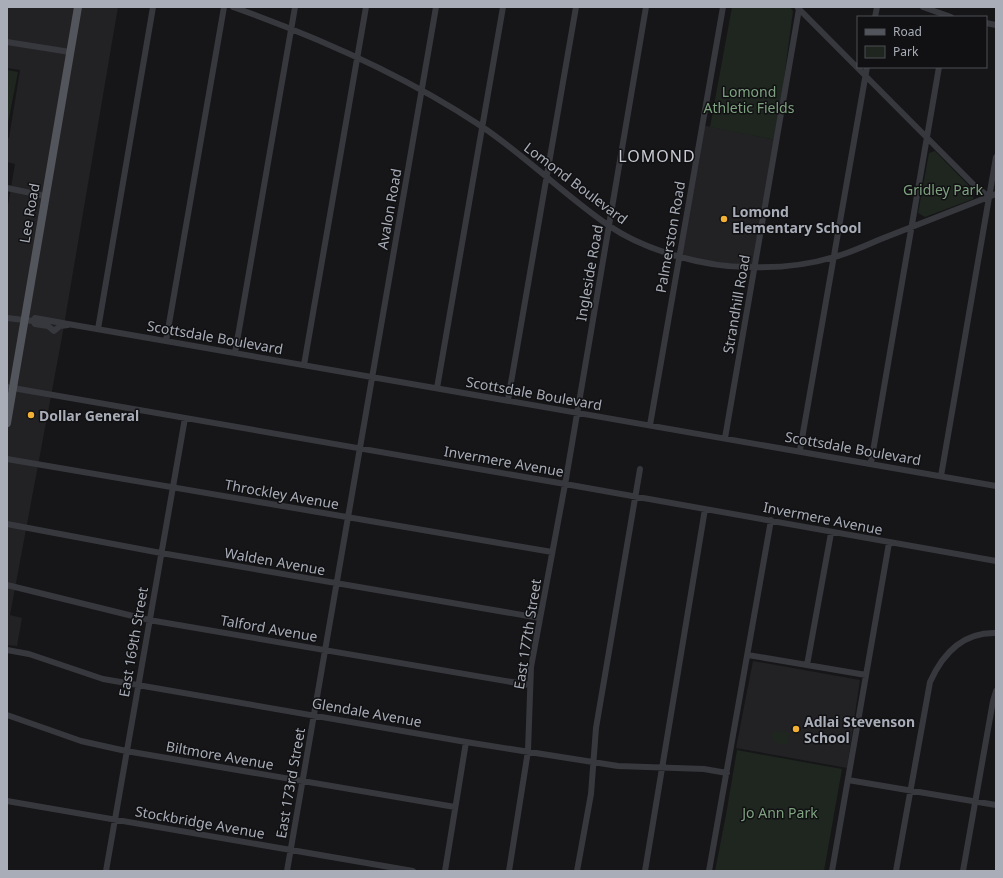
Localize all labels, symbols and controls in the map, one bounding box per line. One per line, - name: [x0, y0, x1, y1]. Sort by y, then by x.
- legend: [857, 16, 987, 68]
- text: Road: [893, 23, 922, 40]
- text: Park: [893, 43, 919, 60]
- park label: Lomond Athletic Fields: [704, 82, 795, 117]
- street label: Lomond Boulevard: [520, 138, 632, 228]
- district label: LOMOND: [618, 145, 696, 167]
- street label: Avalon Road: [373, 167, 405, 251]
- street label: Palmerston Road: [651, 180, 689, 294]
- park label: Gridley Park: [903, 180, 983, 199]
- street label: Lee Road: [14, 182, 44, 244]
- place label: Lomond Elementary School: [732, 202, 862, 237]
- marker: Lomond Elementary School: [719, 214, 729, 224]
- street label: Ingleside Road: [571, 223, 607, 323]
- street label: Strandhill Road: [718, 253, 754, 355]
- street label: Scottsdale Boulevard: [145, 316, 285, 358]
- street label: Scottsdale Boulevard: [464, 372, 604, 414]
- place label: Dollar General: [39, 406, 139, 425]
- marker: Dollar General: [26, 410, 36, 420]
- street label: Scottsdale Boulevard: [783, 427, 923, 469]
- street label: Invermere Avenue: [443, 441, 566, 481]
- street label: Throckley Avenue: [223, 475, 341, 513]
- street label: Invermere Avenue: [762, 497, 884, 539]
- street label: Walden Avenue: [223, 543, 327, 579]
- street label: East 177th Street: [509, 577, 545, 691]
- street label: East 169th Street: [114, 585, 152, 699]
- street label: Talford Avenue: [219, 610, 319, 646]
- street label: Glendale Avenue: [311, 693, 423, 731]
- place label: Adlai Stevenson School: [804, 712, 915, 747]
- marker: Adlai Stevenson School: [791, 724, 801, 734]
- street label: East 173rd Street: [271, 726, 309, 840]
- street label: Biltmore Avenue: [165, 736, 275, 774]
- street label: Stockbridge Avenue: [134, 801, 266, 843]
- park label: Jo Ann Park: [740, 803, 818, 822]

